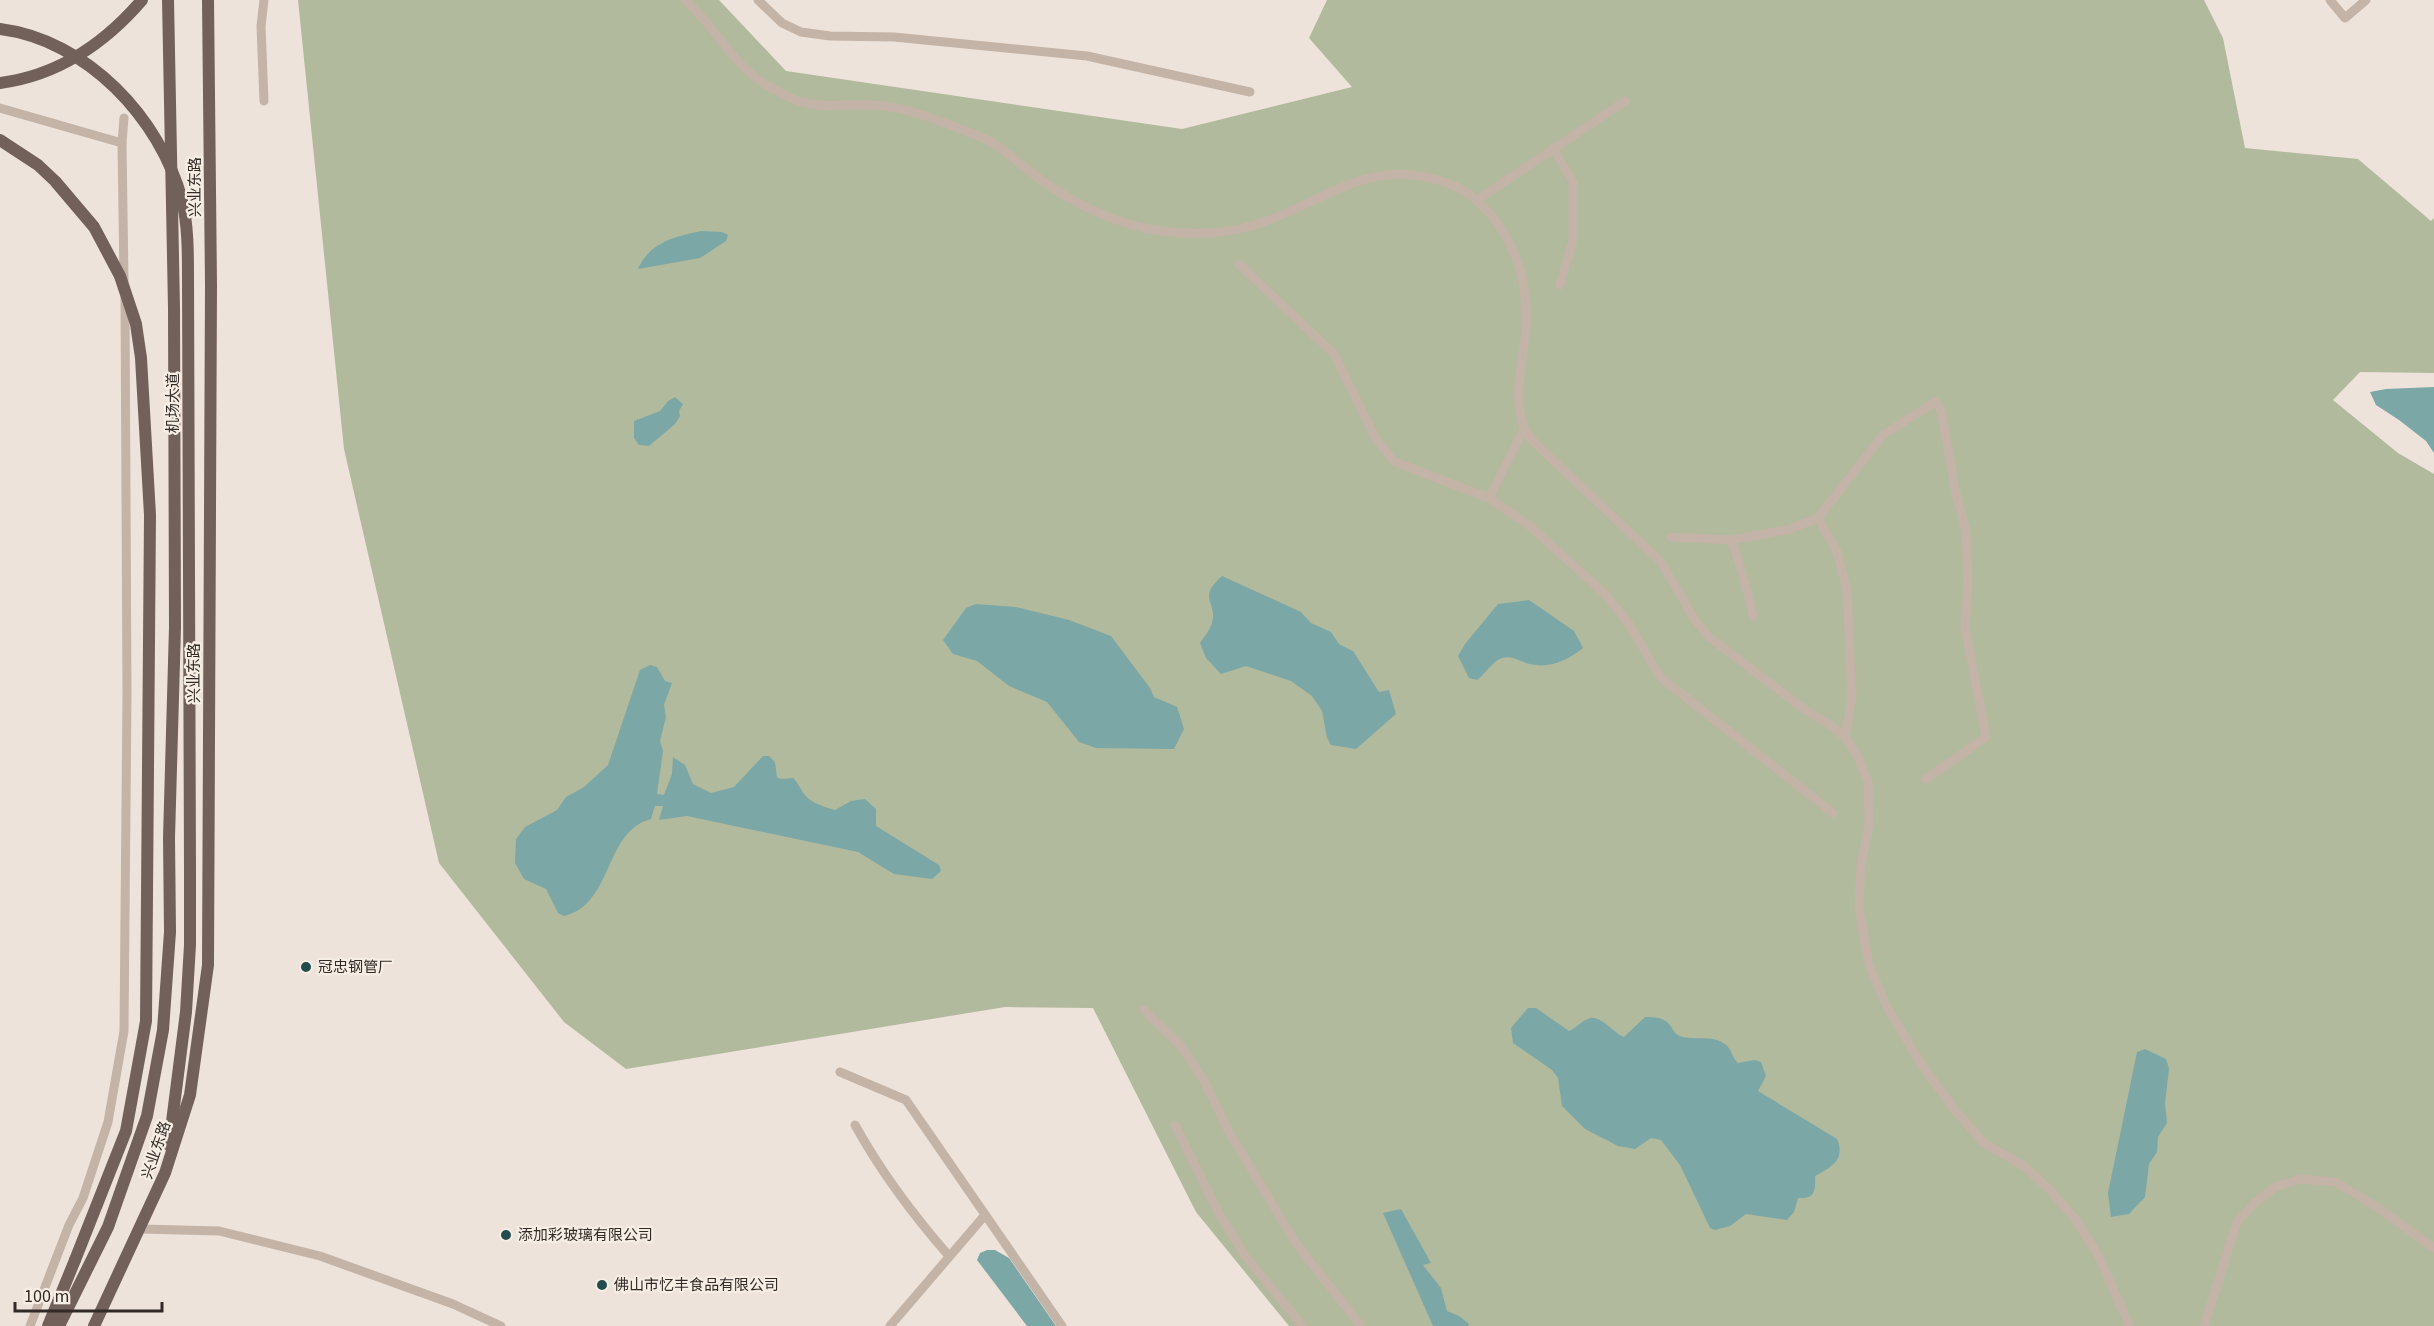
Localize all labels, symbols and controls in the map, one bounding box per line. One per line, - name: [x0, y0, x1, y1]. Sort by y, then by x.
- street label: 兴业东路: [185, 157, 206, 217]
- street label: 机场大道: [163, 373, 184, 433]
- street label: 兴业东路: [184, 643, 205, 703]
- place label: 冠忠钢管厂: [318, 957, 393, 978]
- marker: 冠忠钢管厂: [299, 960, 313, 974]
- street label: 兴业东路: [137, 1118, 176, 1182]
- place label: 添加彩玻璃有限公司: [518, 1225, 653, 1246]
- marker: 添加彩玻璃有限公司: [499, 1228, 513, 1242]
- scale bar: [15, 1275, 162, 1313]
- place label: 佛山市忆丰食品有限公司: [614, 1275, 779, 1296]
- marker: 佛山市忆丰食品有限公司: [595, 1278, 609, 1292]
- text: 100 m: [24, 1284, 69, 1309]

